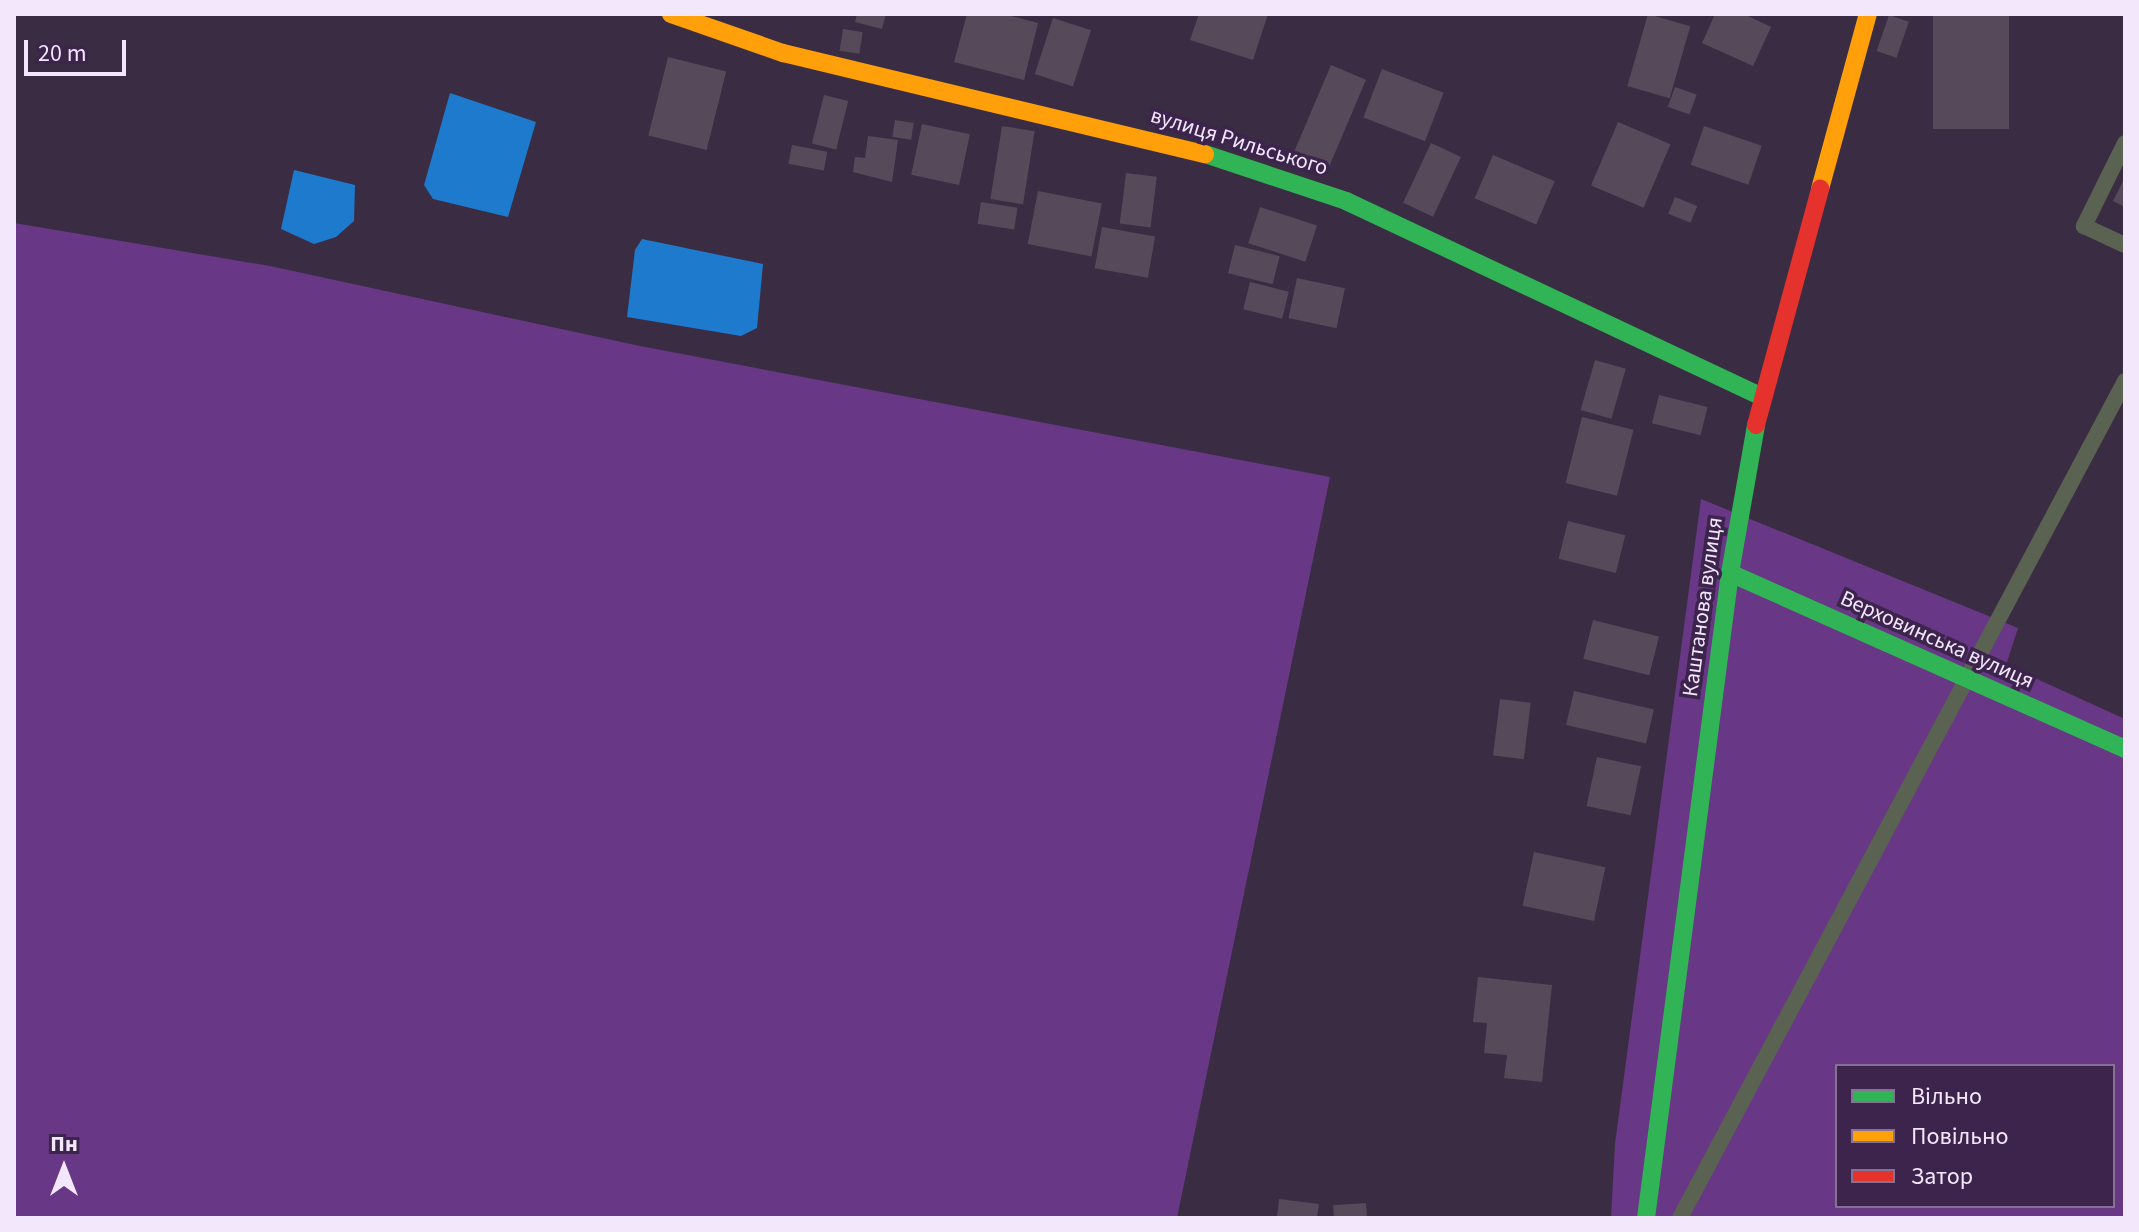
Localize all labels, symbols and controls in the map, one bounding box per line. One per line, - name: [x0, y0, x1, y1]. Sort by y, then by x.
- scale bar: [28, 24, 130, 74]
- text: 20 m: [38, 36, 87, 71]
- street label: вулиця Рильського: [1147, 102, 1331, 182]
- street label: Каштанова вулиця: [1677, 516, 1729, 698]
- street label: Верховинська вулиця: [1836, 585, 2038, 695]
- legend: [1835, 1064, 2115, 1208]
- text: Вільно: [1911, 1079, 1982, 1114]
- text: Повільно: [1911, 1119, 2009, 1154]
- north arrow: [24, 1128, 104, 1208]
- text: Пн: [50, 1128, 78, 1160]
- text: Затор: [1911, 1159, 1973, 1194]

